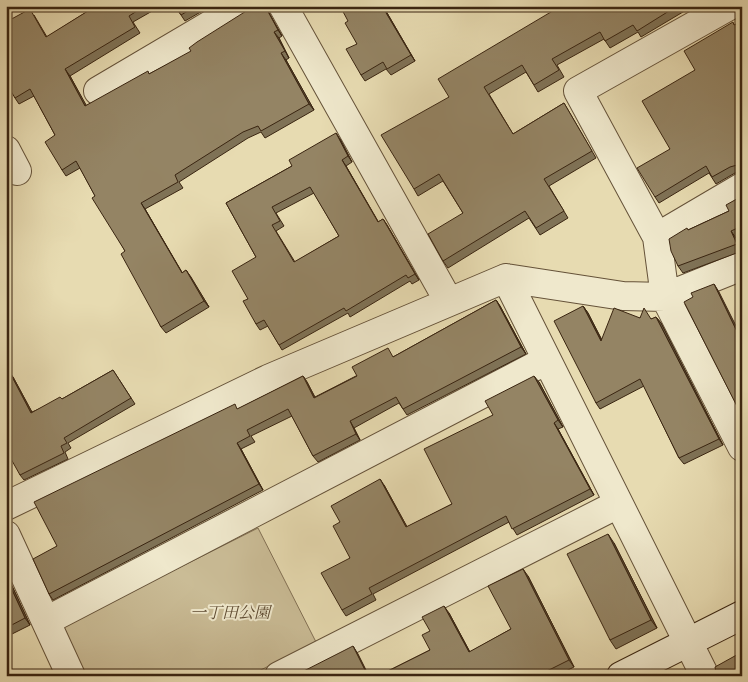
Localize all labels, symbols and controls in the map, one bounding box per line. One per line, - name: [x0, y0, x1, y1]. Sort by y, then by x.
- park label: 一丁田公園: [190, 603, 273, 623]

